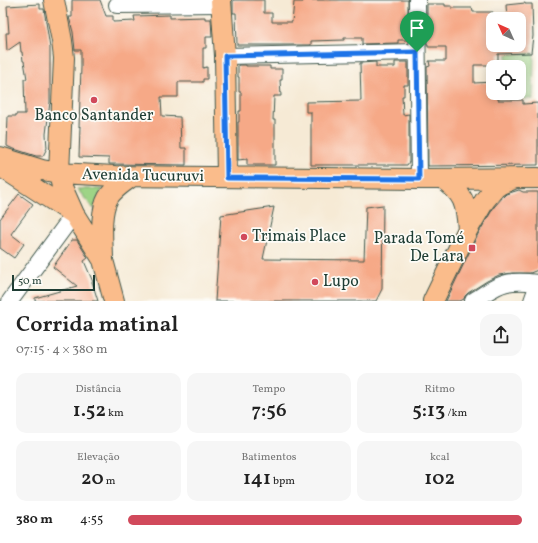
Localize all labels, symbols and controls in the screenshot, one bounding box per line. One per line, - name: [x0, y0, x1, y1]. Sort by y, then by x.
- pin: [400, 11, 434, 52]
- north arrow: [486, 12, 526, 52]
- map controls: [486, 12, 526, 100]
- icon: arrive: [406, 17, 428, 39]
- button: locate: [486, 60, 526, 100]
- marker: Banco Santander: [89, 95, 99, 105]
- place label: Banco Santander: [34, 105, 154, 127]
- street label: Avenida Tucuruvi: [82, 164, 205, 188]
- place label: Trimais Place: [252, 226, 346, 248]
- place label: Parada Tomé De Lara: [374, 228, 464, 268]
- marker: Trimais Place: [239, 232, 249, 242]
- marker: Parada Tomé De Lara: [467, 243, 477, 253]
- place label: Lupo: [323, 271, 359, 293]
- scale bar: [12, 273, 95, 292]
- text: 50 m: [18, 274, 42, 289]
- marker: Lupo: [310, 277, 320, 287]
- text: Corrida matinal: [16, 310, 178, 341]
- button: share: [480, 314, 522, 356]
- text: 07:15 · 4 × 380 m: [16, 341, 108, 359]
- text: Distância: [75, 382, 121, 397]
- text: Tempo: [253, 382, 285, 397]
- text: Ritmo: [425, 382, 455, 397]
- text: 1.52: [73, 397, 106, 425]
- text: 7:56: [251, 397, 287, 425]
- text: 5:13: [412, 397, 445, 425]
- text: km: [106, 406, 124, 421]
- text: /km: [445, 406, 467, 421]
- text: Elevação: [77, 450, 120, 465]
- text: Batimentos: [241, 450, 297, 465]
- text: kcal: [430, 450, 449, 465]
- text: 20: [81, 465, 104, 493]
- text: 141: [243, 465, 271, 493]
- text: 102: [424, 465, 455, 493]
- text: m: [104, 474, 116, 489]
- text: bpm: [271, 474, 295, 489]
- text: 380 m: [16, 511, 53, 529]
- text: 4:55: [80, 511, 103, 529]

